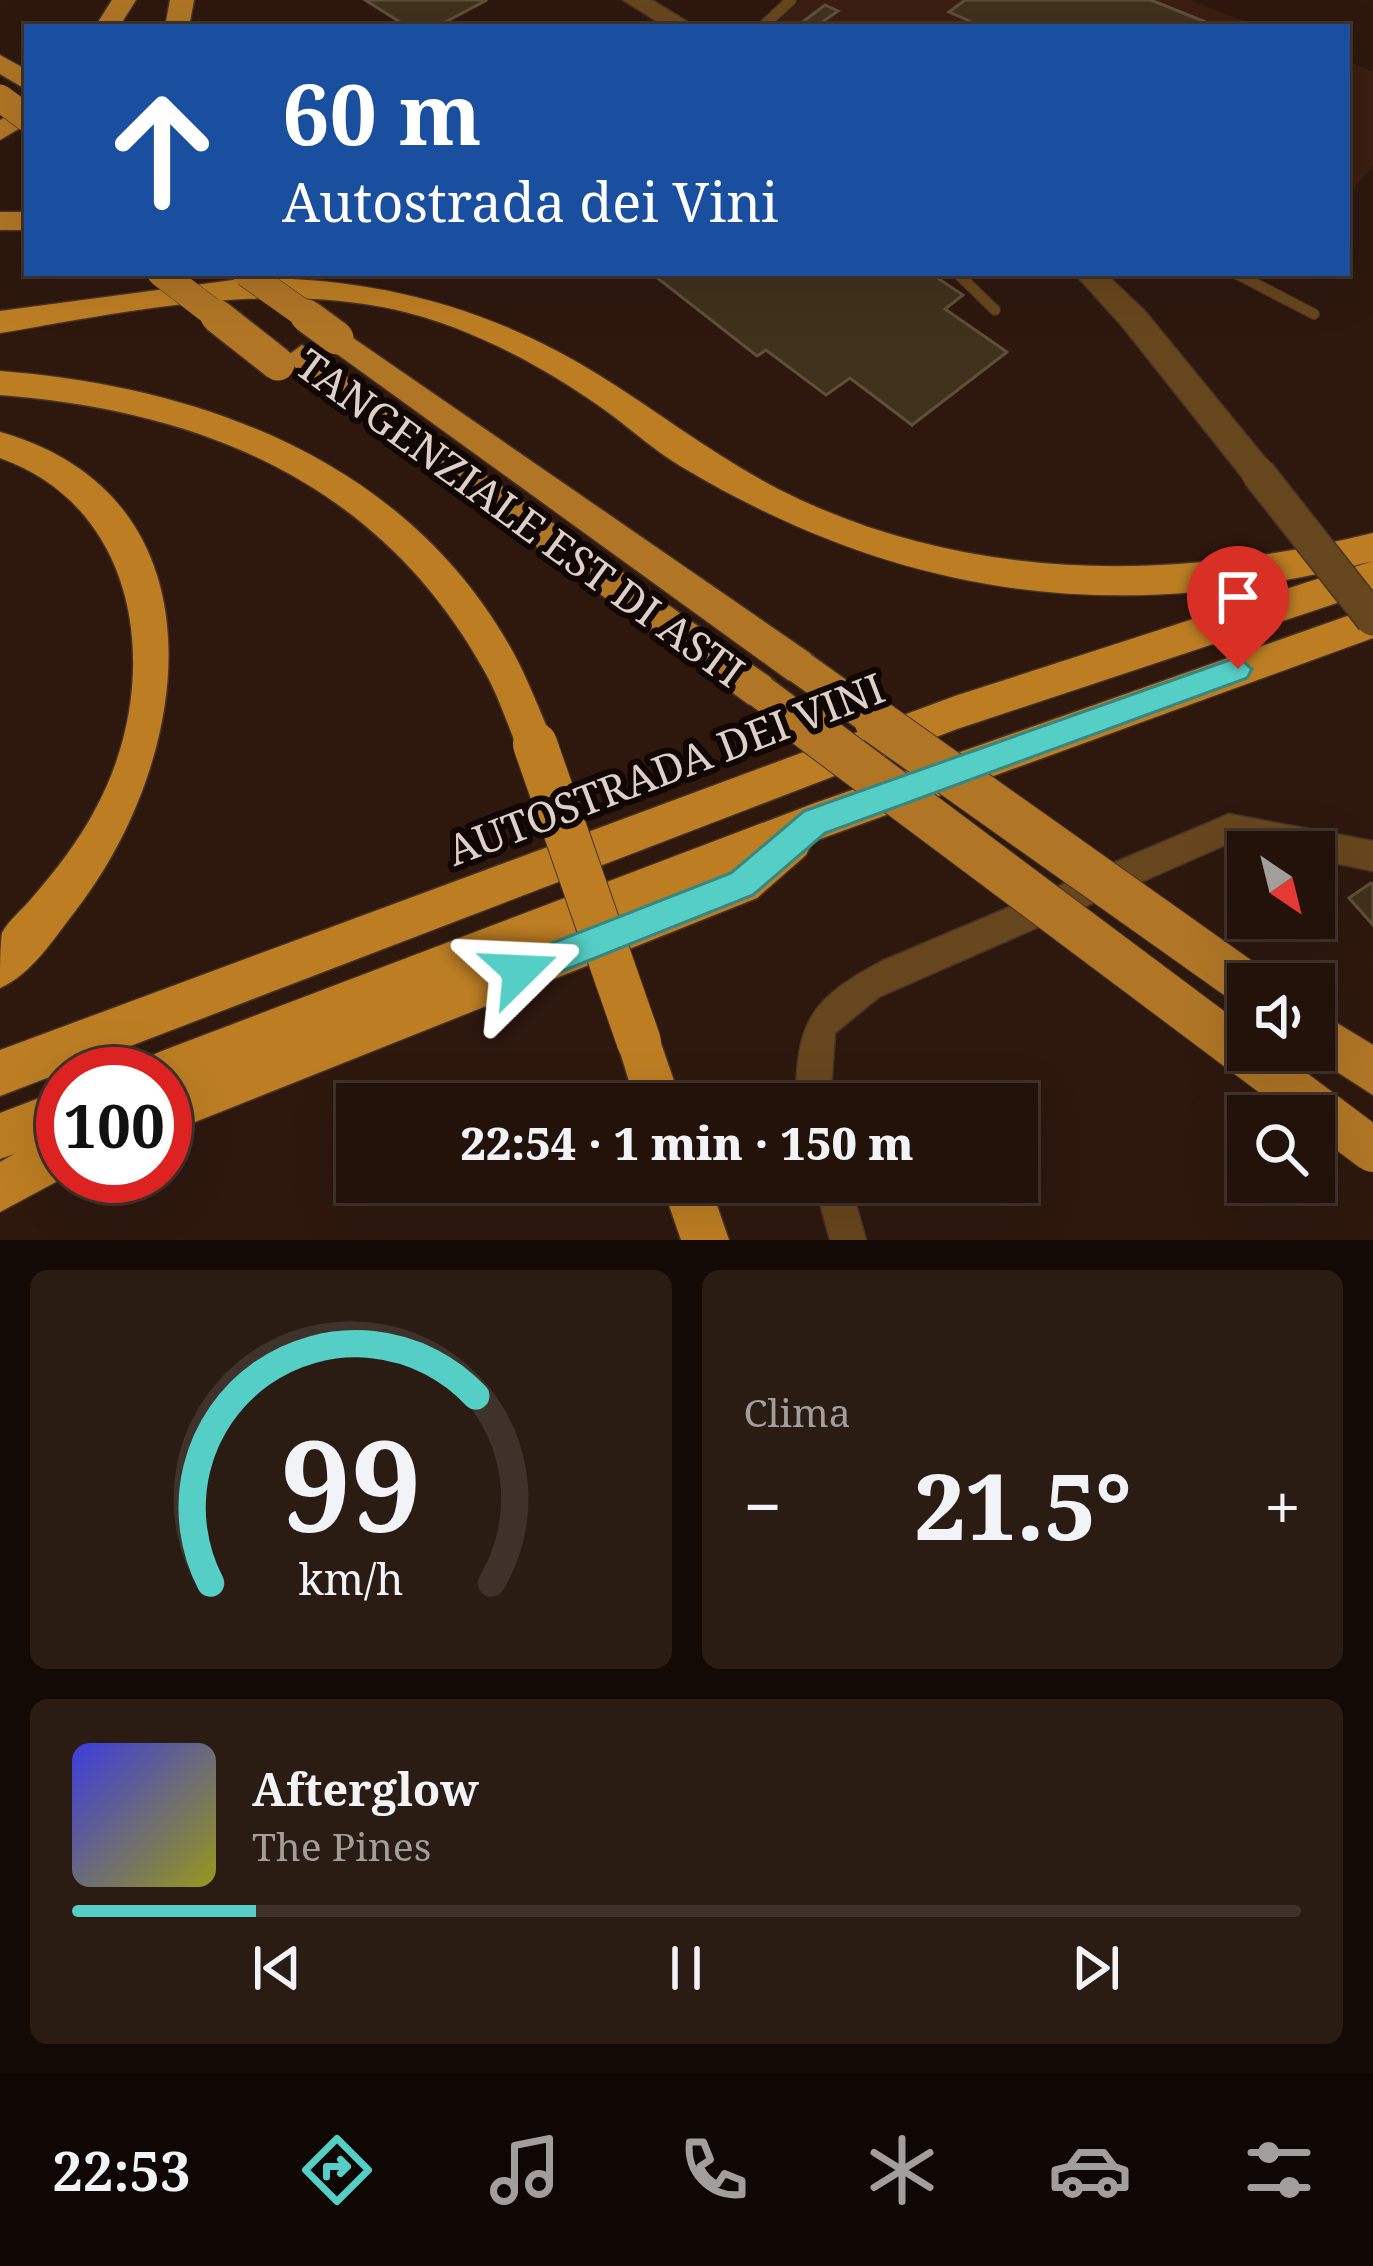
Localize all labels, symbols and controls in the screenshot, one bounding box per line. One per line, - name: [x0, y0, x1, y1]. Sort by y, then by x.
- text: 60 m: [282, 55, 482, 170]
- icon: ahead: [84, 72, 240, 228]
- text: Autostrada dei Vini: [282, 164, 778, 238]
- street label: TANGENZIALE EST DI ASTI: [286, 335, 756, 699]
- pin: [1187, 546, 1289, 669]
- icon: arrive: [1205, 564, 1271, 630]
- street label: AUTOSTRADA DEI VINI: [438, 658, 892, 878]
- north arrow: [1227, 831, 1335, 939]
- map controls: [1227, 831, 1335, 1203]
- position arrow: [457, 908, 583, 1034]
- button: sound: [1227, 963, 1335, 1071]
- speed limit sign: 100: [36, 1047, 192, 1203]
- button: search: [1227, 1095, 1335, 1203]
- text: 22:54 · 1 min · 150 m: [460, 1112, 914, 1173]
- text: Clima: [744, 1385, 851, 1438]
- text: 99: [280, 1399, 421, 1569]
- text: 21.5°: [914, 1444, 1131, 1566]
- text: −: [744, 1460, 782, 1550]
- text: +: [1264, 1460, 1301, 1550]
- text: km/h: [298, 1548, 403, 1607]
- text: Afterglow: [252, 1758, 479, 1819]
- text: The Pines: [252, 1819, 431, 1872]
- icon: previous: [244, 1935, 310, 2001]
- icon: pause: [653, 1935, 719, 2001]
- icon: next: [1063, 1935, 1129, 2001]
- icon: directions: [295, 2128, 379, 2212]
- icon: music: [483, 2128, 567, 2212]
- icon: phone: [672, 2128, 756, 2212]
- icon: climate: [860, 2128, 944, 2212]
- icon: car: [1048, 2128, 1132, 2212]
- icon: filters: [1237, 2128, 1321, 2212]
- text: 22:53: [52, 2133, 191, 2207]

